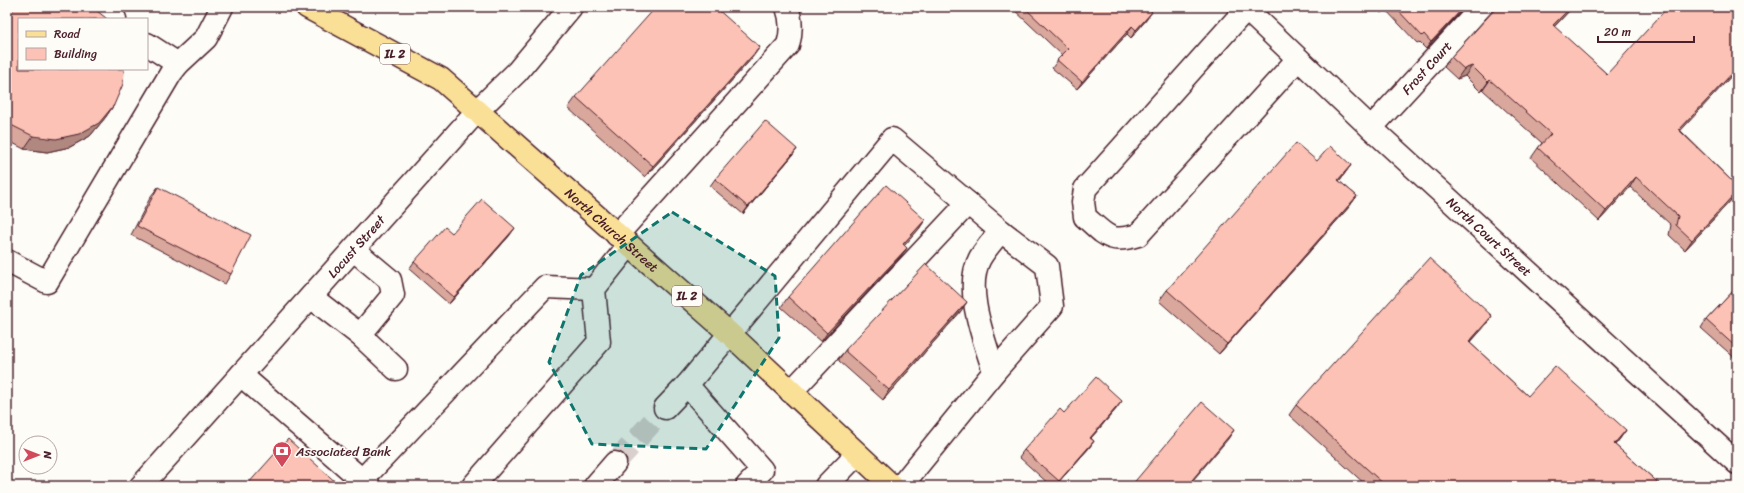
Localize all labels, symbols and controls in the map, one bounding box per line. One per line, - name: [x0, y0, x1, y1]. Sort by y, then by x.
- legend: [18, 18, 148, 70]
- scale bar: [1598, 18, 1694, 44]
- text: 20 m: [1604, 21, 1631, 43]
- text: Road: [54, 23, 81, 45]
- street label: Frost Court: [1396, 35, 1458, 100]
- text: Building: [54, 43, 97, 65]
- road number: IL 2: [380, 44, 410, 64]
- street label: North Church Street: [560, 182, 664, 278]
- street label: North Court Street: [1441, 191, 1538, 282]
- street label: Locust Street: [321, 209, 391, 283]
- road number: IL 2: [672, 286, 702, 306]
- north arrow: [18, 435, 58, 475]
- bank icon: Associated Bank: [271, 440, 293, 468]
- place label: Associated Bank: [295, 440, 391, 463]
- text: N: [38, 450, 57, 459]

